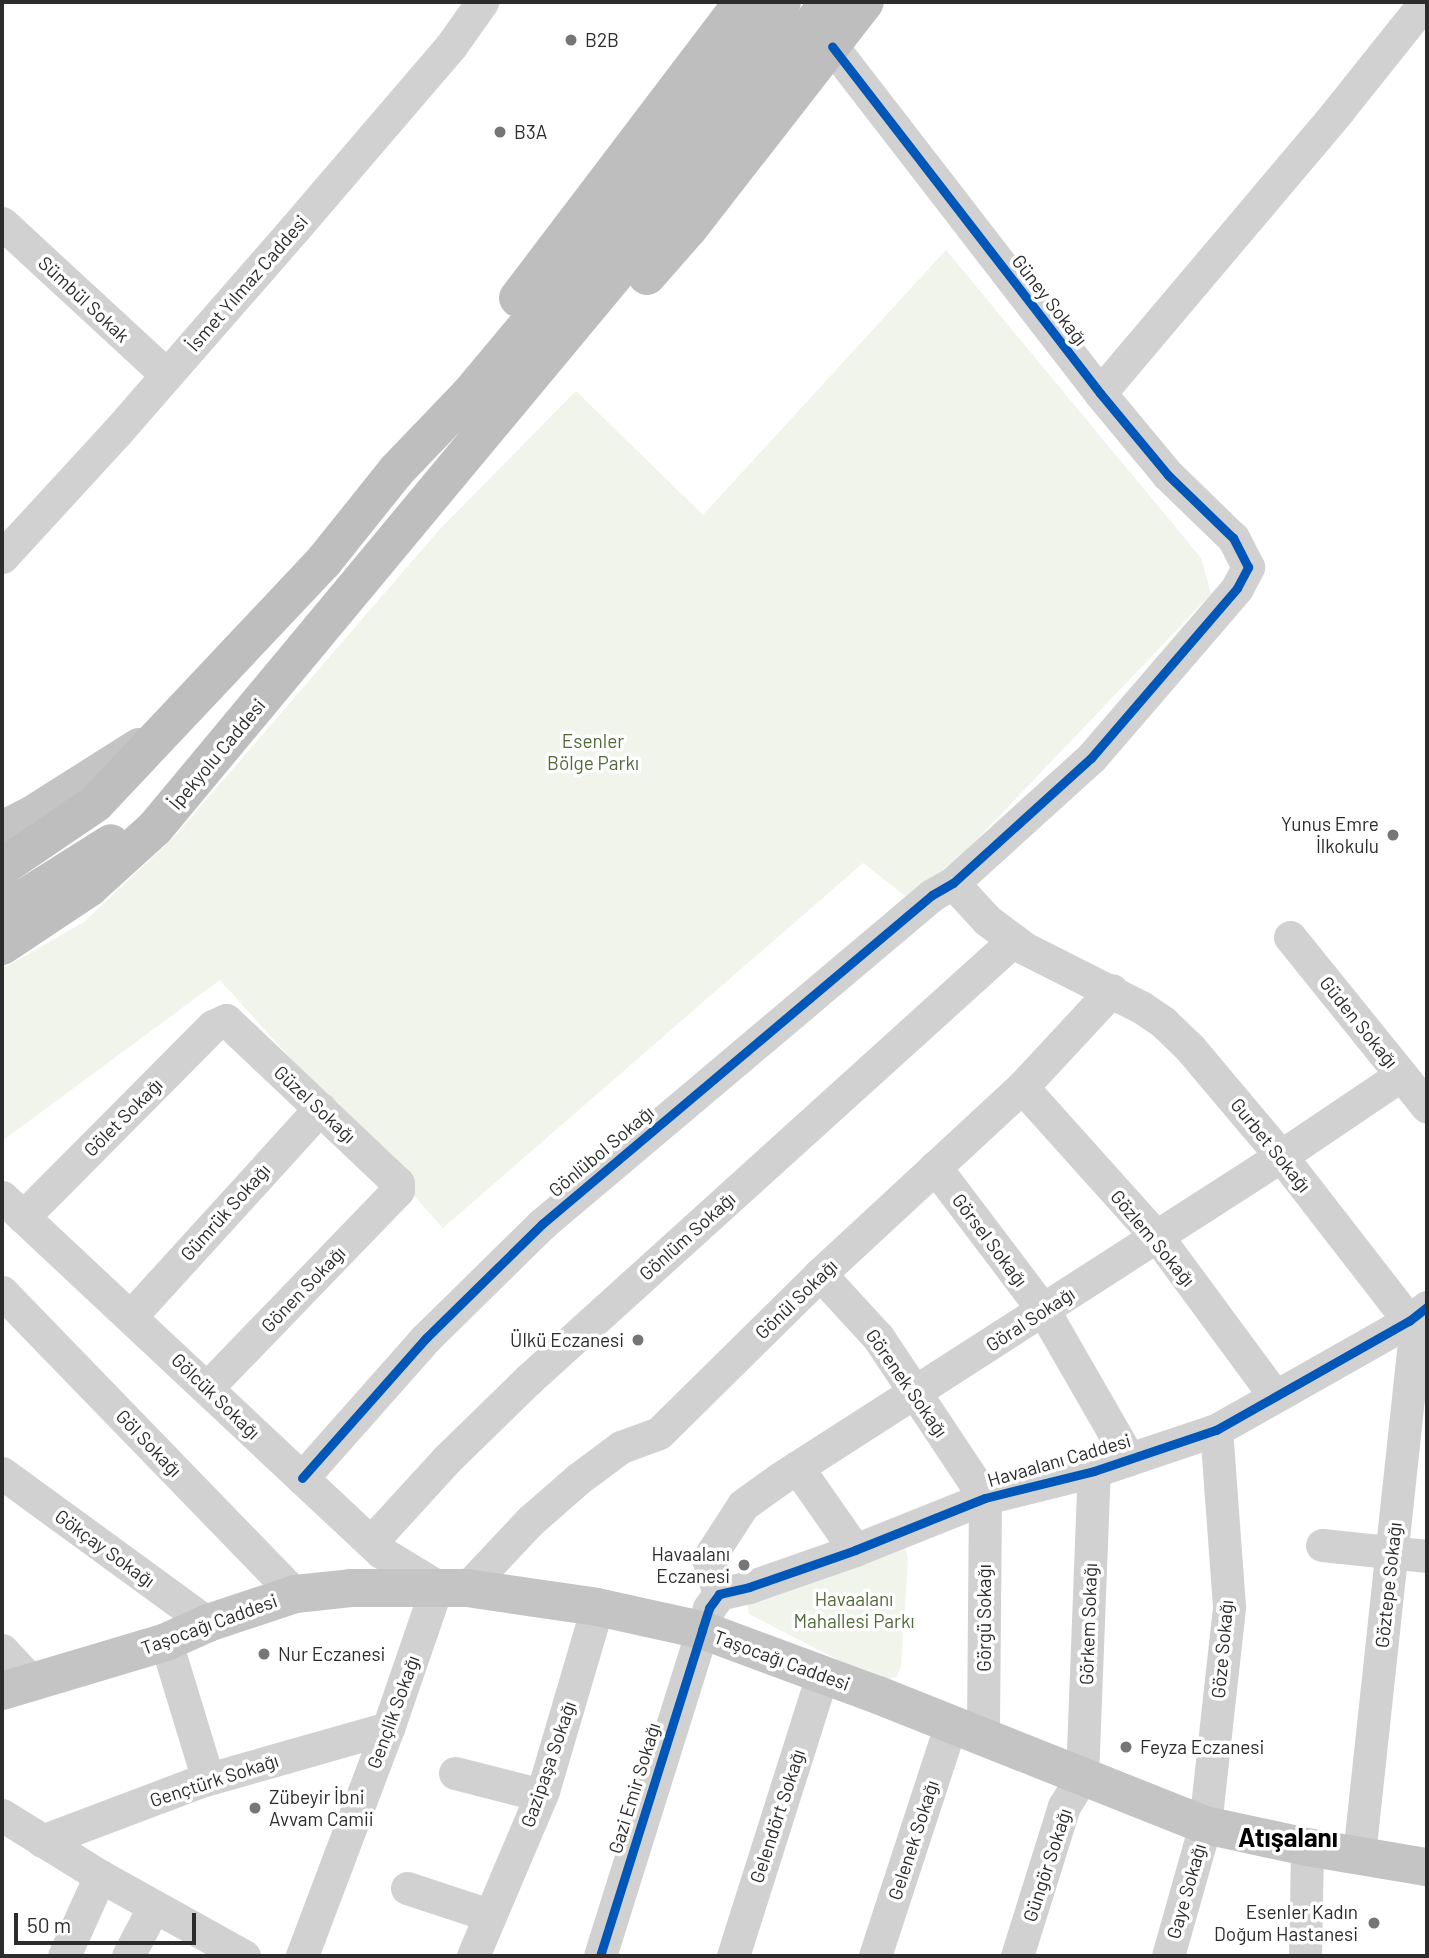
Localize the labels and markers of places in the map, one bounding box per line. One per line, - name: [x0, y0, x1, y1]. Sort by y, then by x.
- place label: B2B: [585, 29, 619, 51]
- marker: B2B: [563, 32, 579, 48]
- place label: B3A: [514, 121, 547, 143]
- marker: B3A: [492, 124, 508, 140]
- place label: Yunus Emre İlkokulu: [1281, 813, 1379, 857]
- marker: Yunus Emre İlkokulu: [1385, 827, 1401, 843]
- place label: Ülkü Eczanesi: [510, 1329, 624, 1351]
- marker: Ülkü Eczanesi: [630, 1332, 646, 1348]
- place label: Havaalanı Eczanesi: [651, 1543, 730, 1587]
- marker: Havaalanı Eczanesi: [736, 1557, 752, 1573]
- place label: Nur Eczanesi: [278, 1643, 385, 1665]
- marker: Nur Eczanesi: [256, 1646, 272, 1662]
- place label: Feyza Eczanesi: [1140, 1736, 1264, 1758]
- marker: Feyza Eczanesi: [1118, 1739, 1134, 1755]
- place label: Zübeyir İbni Avvam Camii: [269, 1786, 374, 1830]
- marker: Zübeyir İbni Avvam Camii: [247, 1800, 263, 1816]
- place label: Esenler Kadın Doğum Hastanesi: [1214, 1901, 1358, 1945]
- marker: Esenler Kadın Doğum Hastanesi: [1364, 1913, 1384, 1933]

